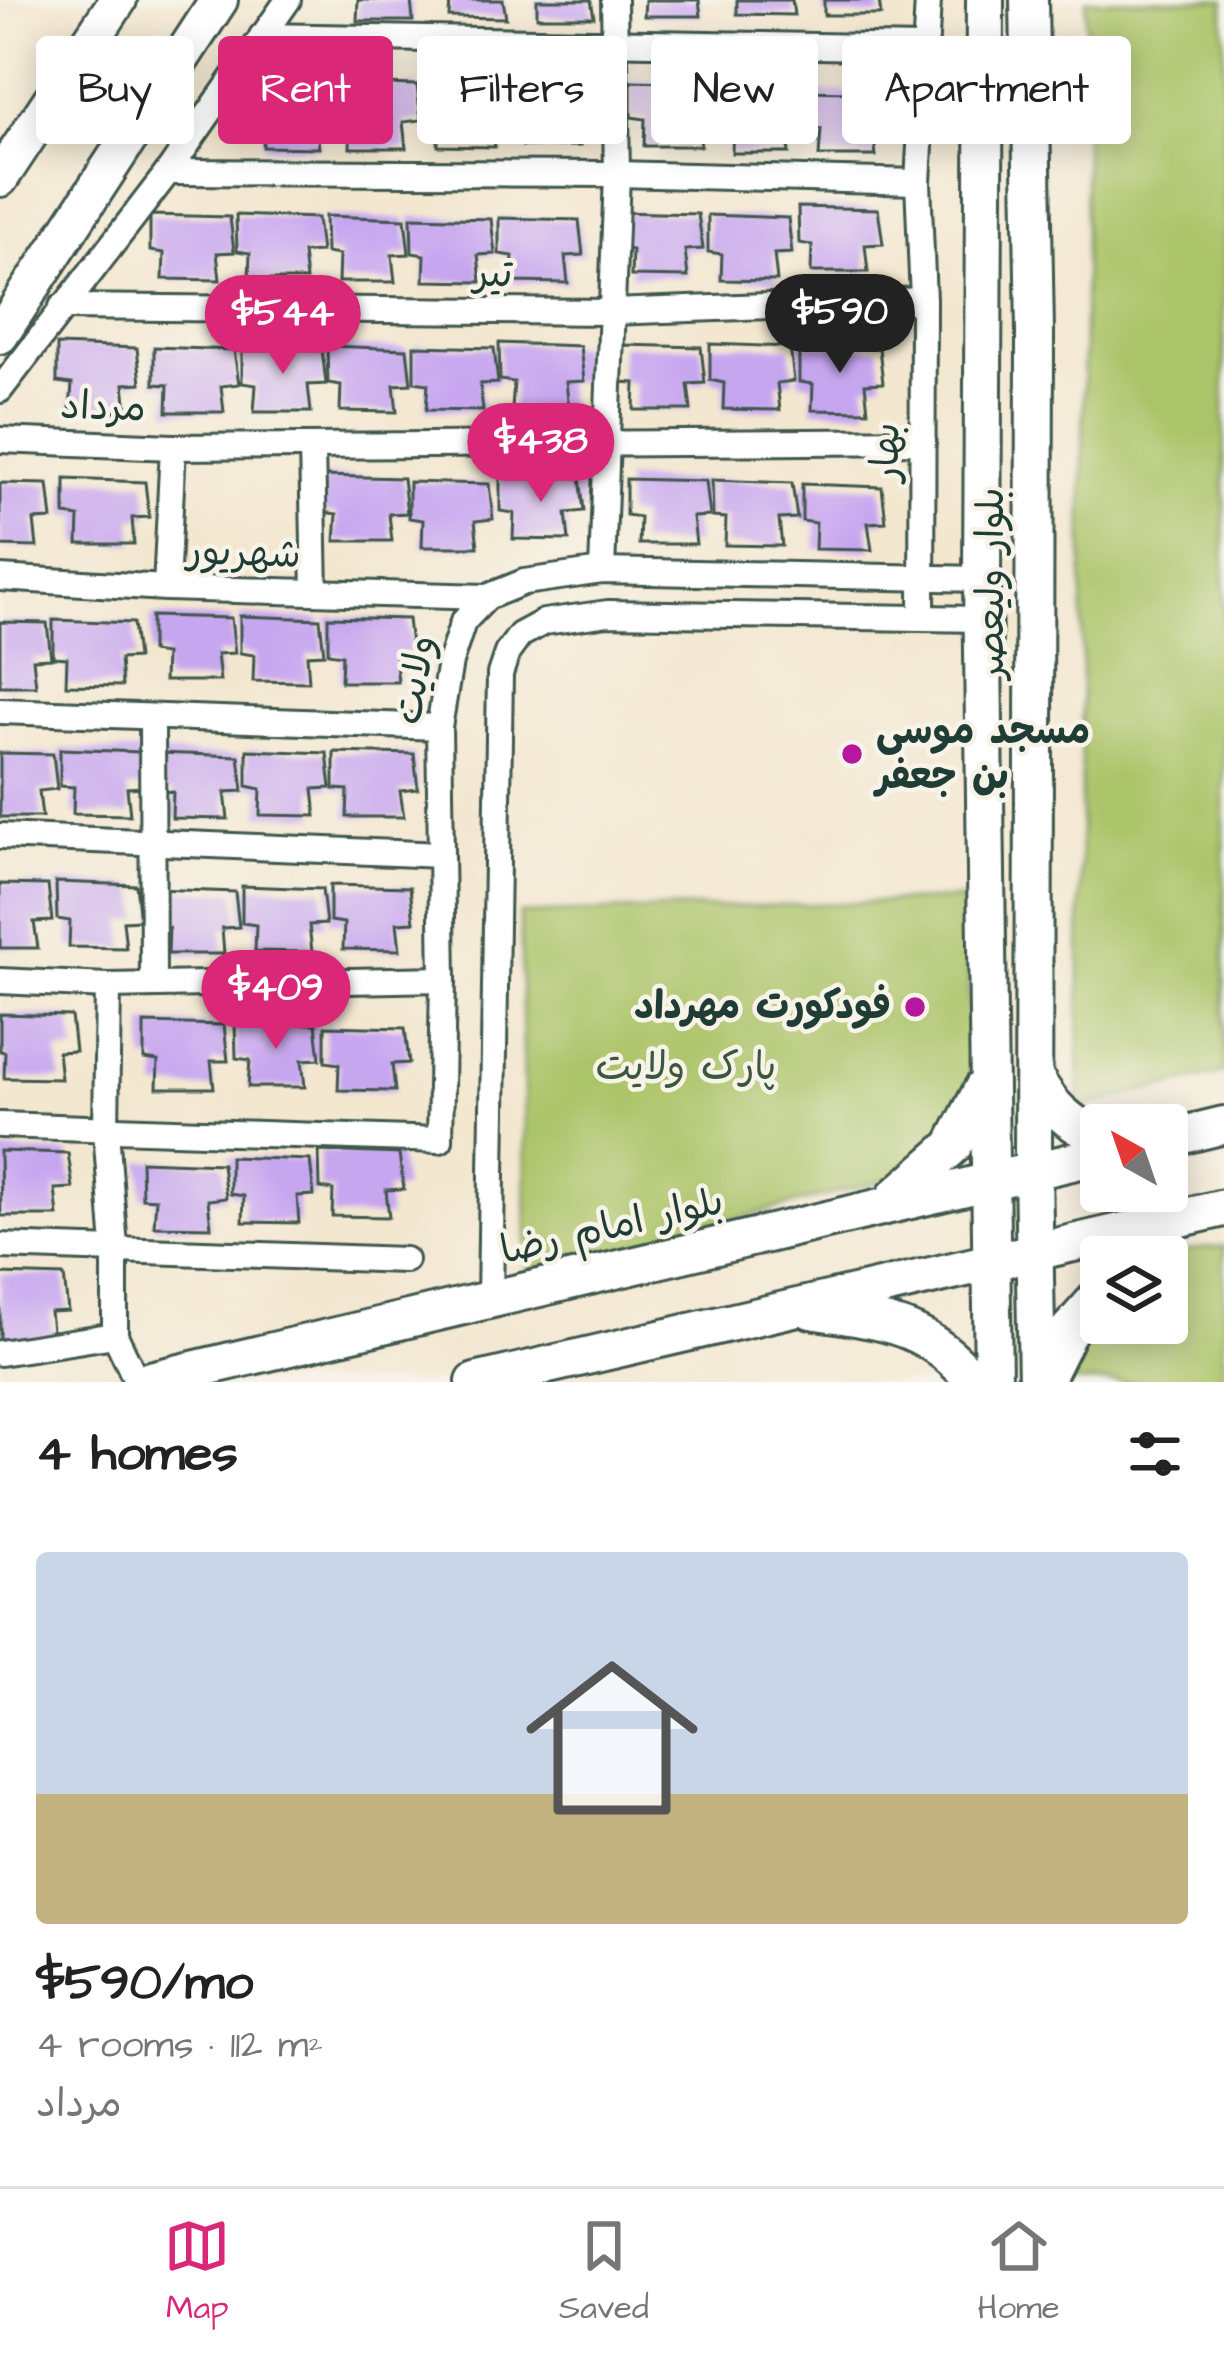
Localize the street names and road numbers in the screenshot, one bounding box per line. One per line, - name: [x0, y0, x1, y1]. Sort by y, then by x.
- street label: تیر: [470, 248, 514, 302]
- street label: مرداد: [59, 380, 147, 436]
- street label: بهار: [859, 422, 915, 485]
- street label: بلوار ولیعصر: [965, 487, 1019, 682]
- street label: شهریور: [183, 525, 302, 583]
- street label: ولایت: [382, 631, 450, 729]
- street label: بلوار امام رضا: [495, 1175, 729, 1279]

